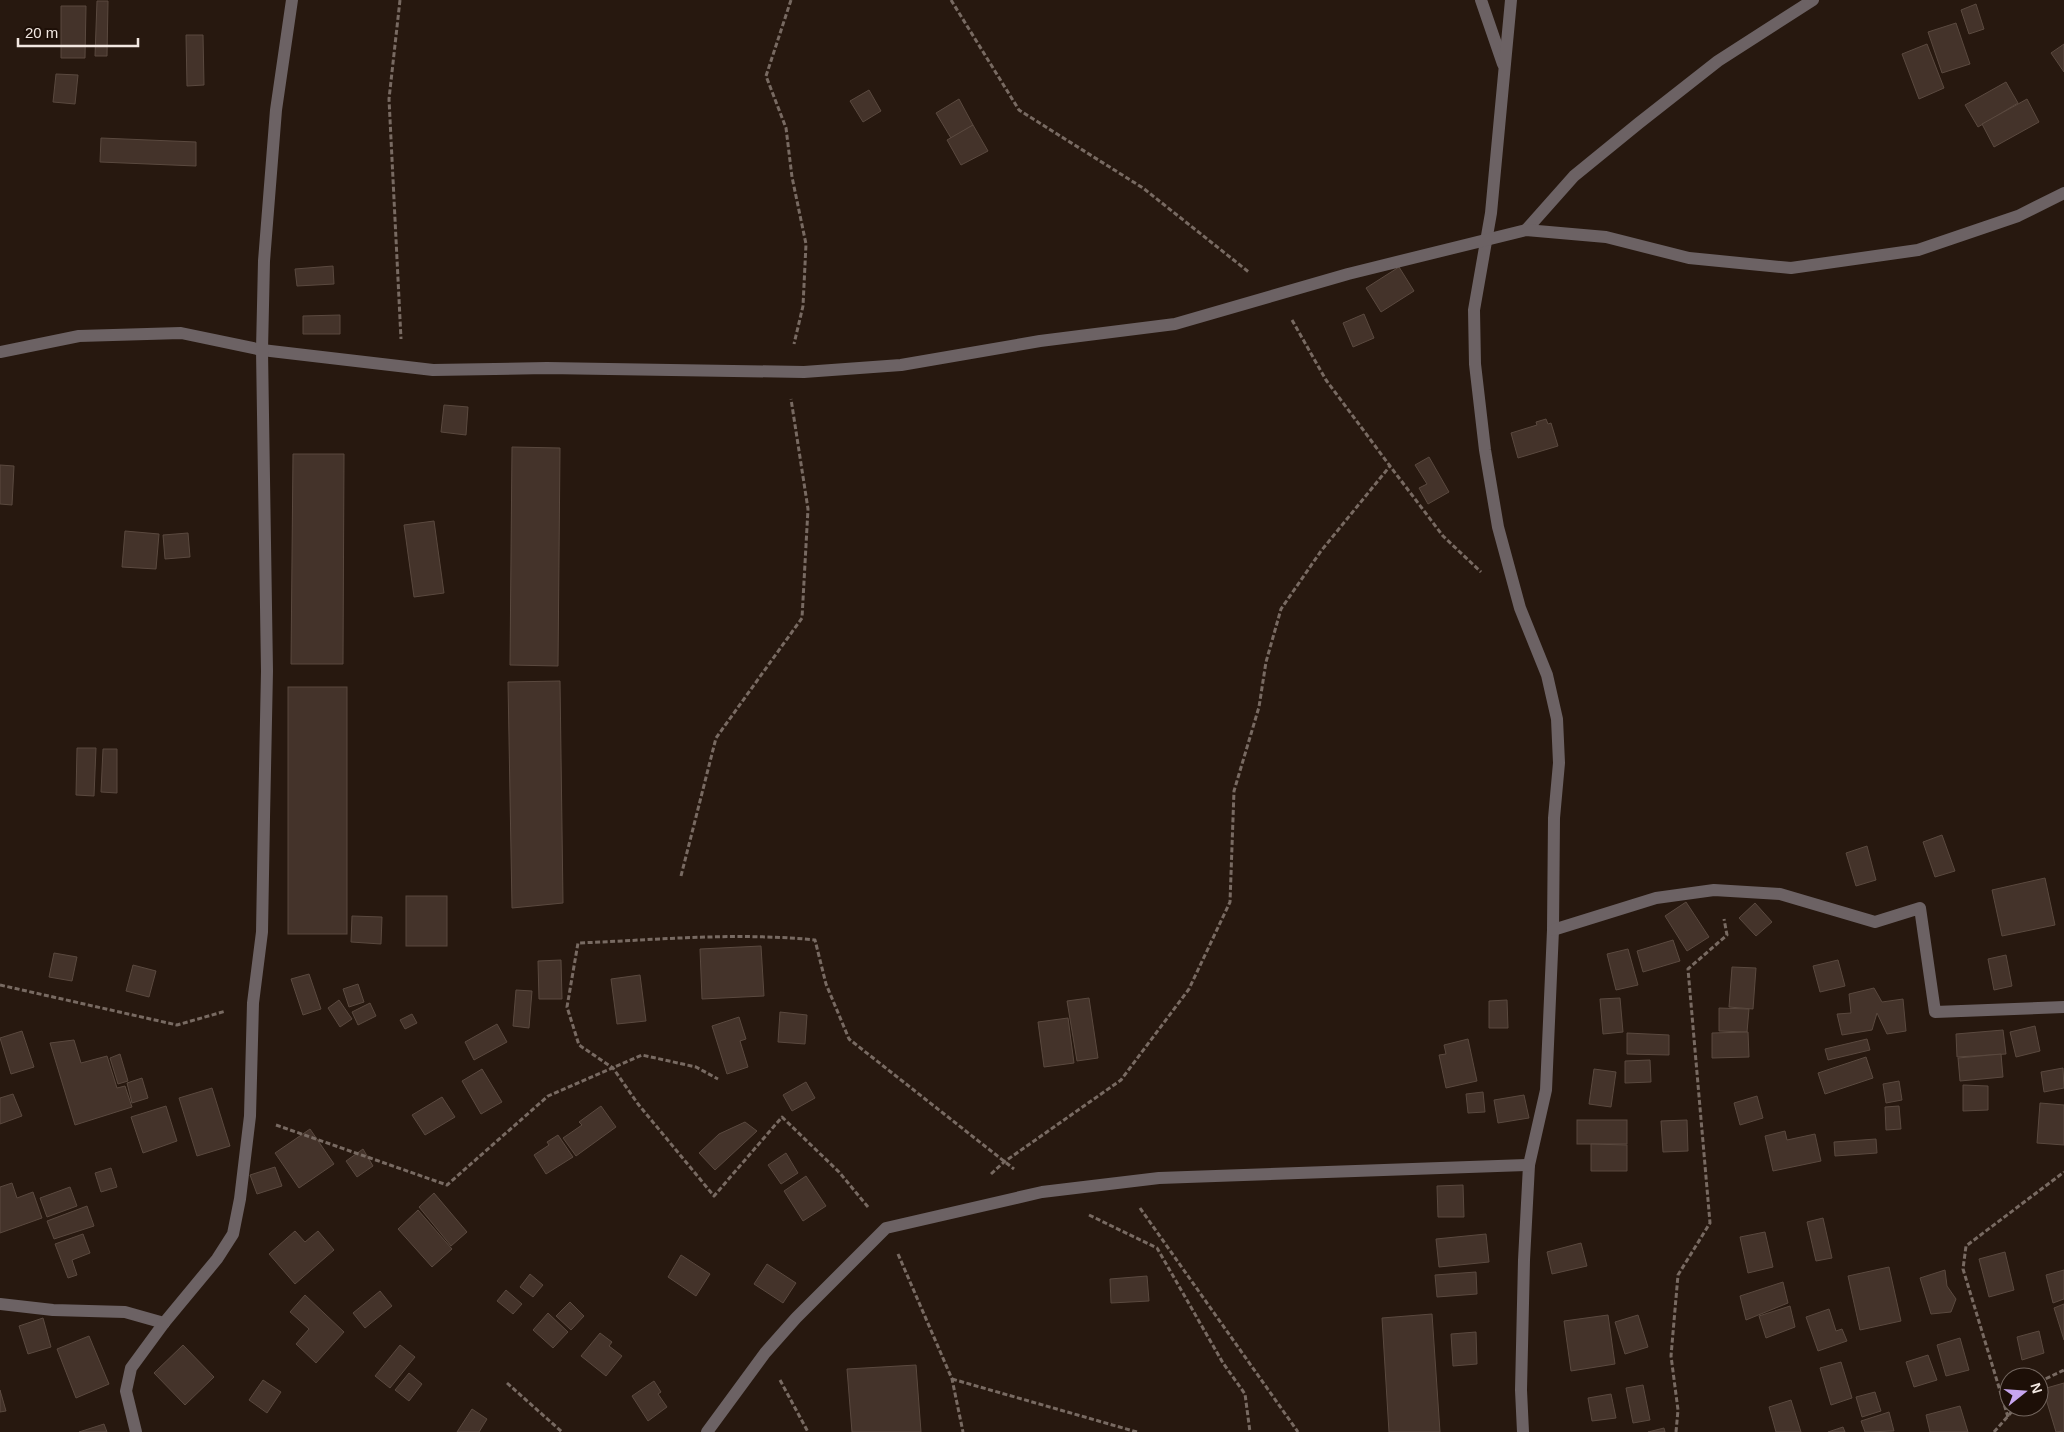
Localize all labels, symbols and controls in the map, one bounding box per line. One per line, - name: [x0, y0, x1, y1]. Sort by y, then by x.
- scale bar: [18, 15, 138, 47]
- text: 20 m: [25, 24, 58, 41]
- north arrow: [1999, 1367, 2049, 1417]
- text: N: [2027, 1381, 2046, 1395]

